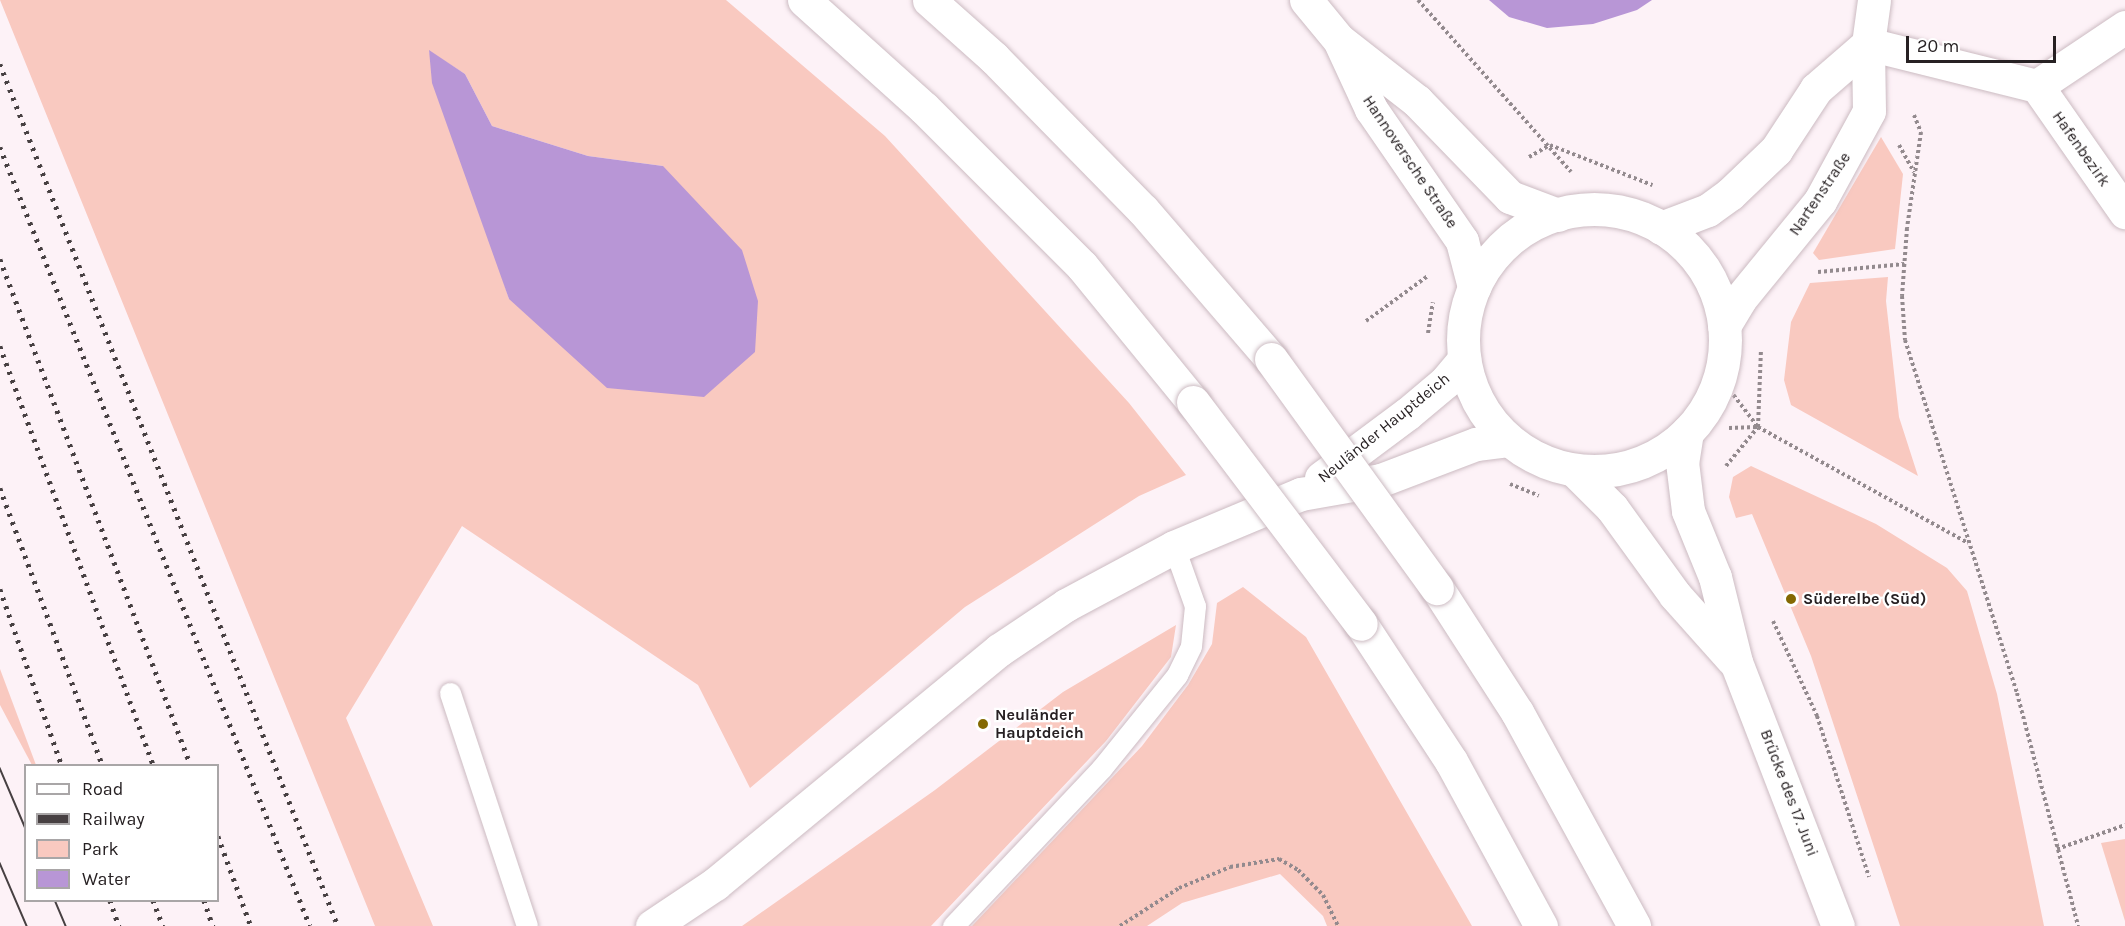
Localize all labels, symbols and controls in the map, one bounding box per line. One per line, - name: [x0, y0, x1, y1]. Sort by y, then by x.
- scale bar: [1909, 24, 2059, 62]
- text: 20 m: [1917, 35, 1959, 57]
- street label: Hannoversche Straße: [1358, 92, 1462, 232]
- street label: Hafenbezirk: [2048, 108, 2114, 190]
- street label: Nartenstraße: [1785, 149, 1855, 239]
- street label: Neuländer Hauptdeich: [1314, 369, 1454, 487]
- place label: Süderelbe (Süd): [1803, 589, 1926, 609]
- marker: Süderelbe (Süd): [1784, 592, 1798, 606]
- place label: Neuländer Hauptdeich: [995, 705, 1084, 743]
- marker: Neuländer Hauptdeich: [976, 717, 990, 731]
- street label: Brücke des 17. Juni: [1756, 727, 1822, 859]
- legend: [24, 764, 219, 902]
- text: Road: [82, 778, 123, 800]
- text: Railway: [82, 808, 145, 830]
- text: Park: [82, 838, 119, 860]
- text: Water: [82, 868, 130, 890]

